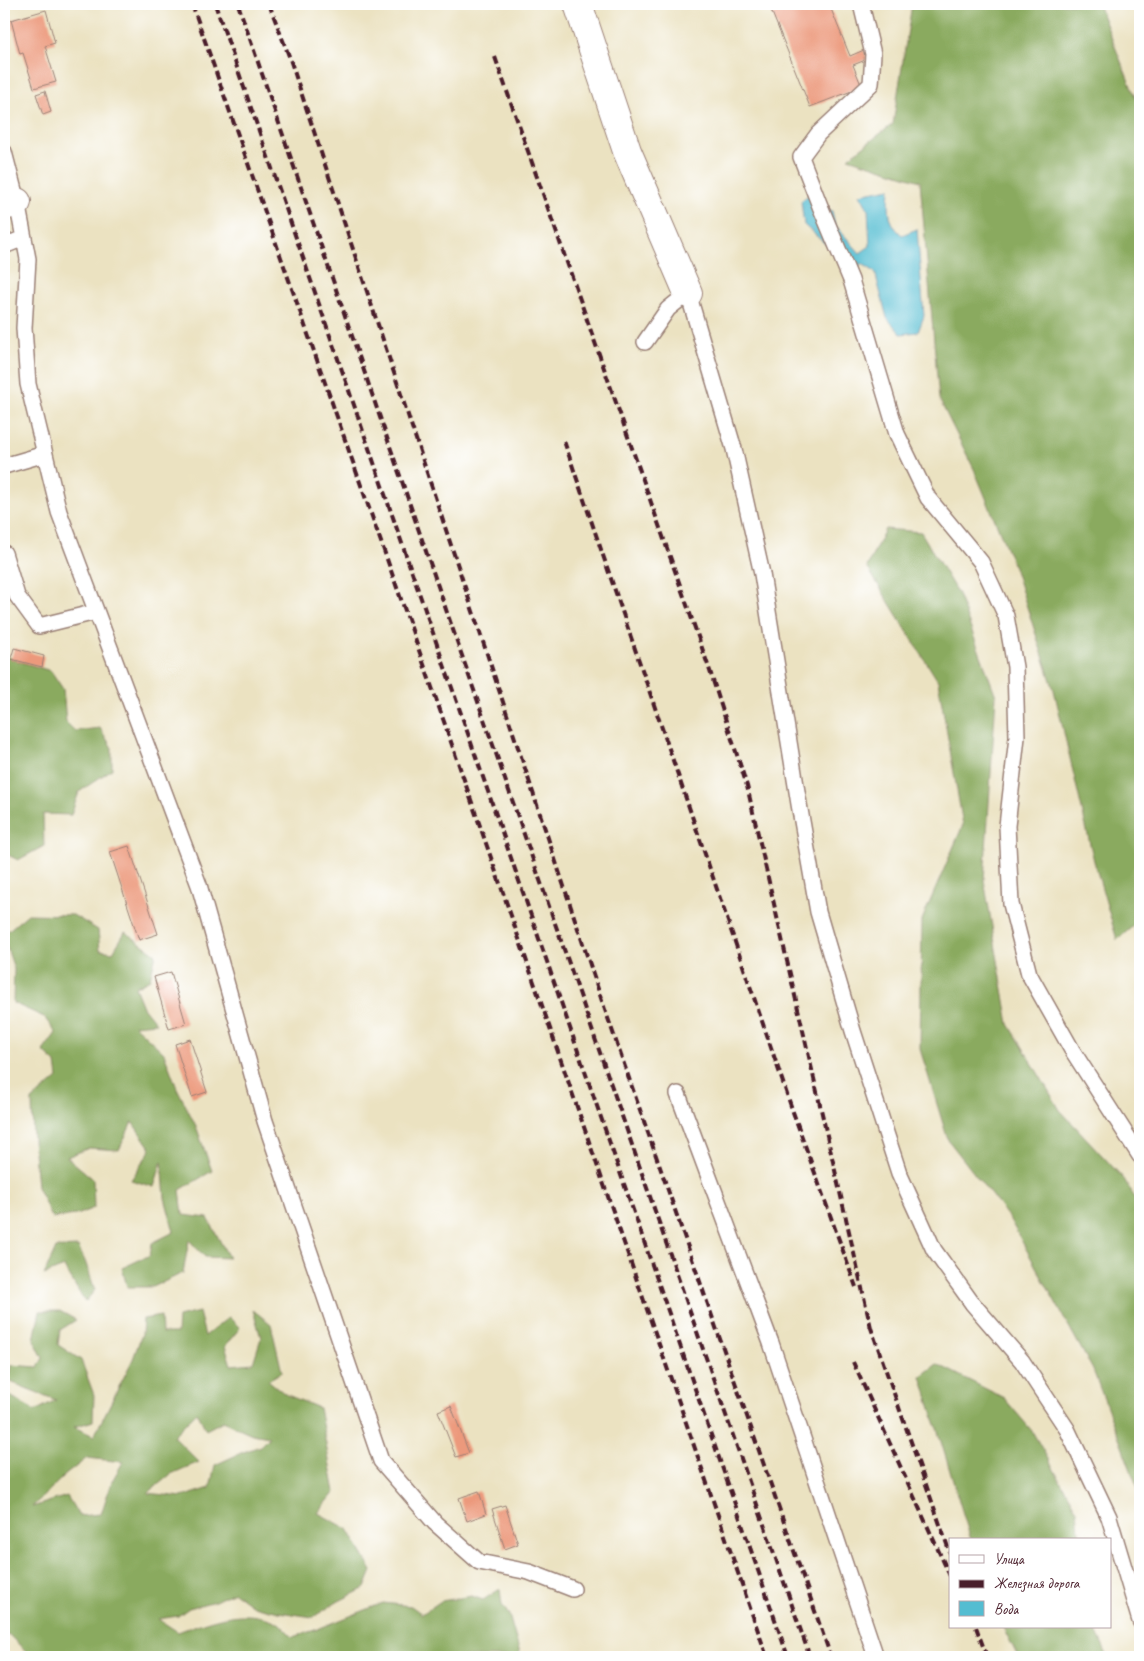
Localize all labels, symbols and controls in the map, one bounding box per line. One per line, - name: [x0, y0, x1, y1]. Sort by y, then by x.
- legend: [949, 1538, 1112, 1628]
- text: Улица: [994, 1550, 1025, 1569]
- text: Железная дорога: [994, 1574, 1081, 1593]
- text: Вода: [994, 1600, 1019, 1619]

